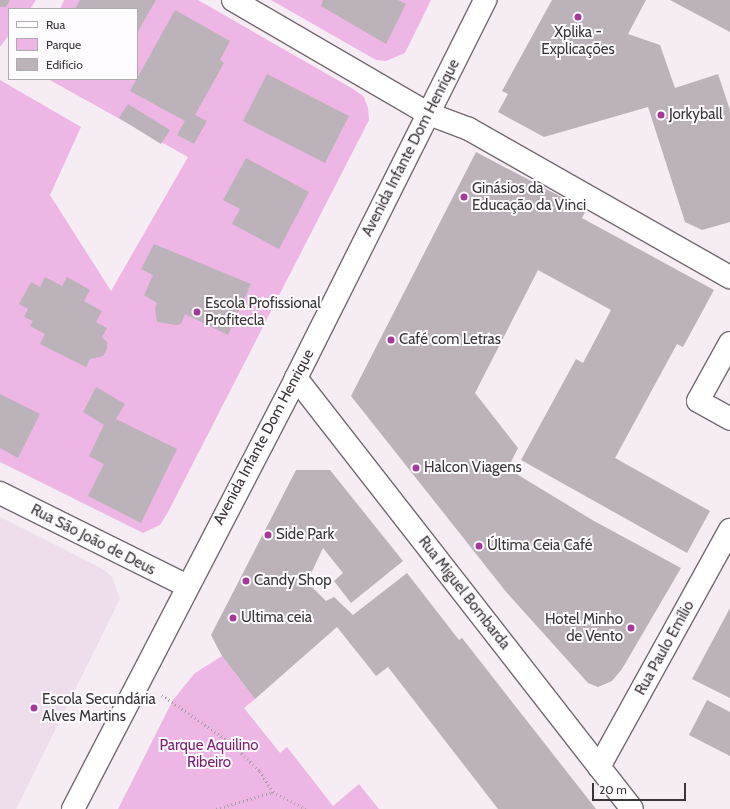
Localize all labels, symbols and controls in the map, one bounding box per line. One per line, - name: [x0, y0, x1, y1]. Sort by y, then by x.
- legend: [8, 8, 138, 80]
- marker: Xplika - Explicações: [573, 12, 583, 22]
- text: Rua: [46, 17, 65, 32]
- place label: Xplika - Explicações: [541, 23, 615, 58]
- text: Parque: [46, 37, 81, 52]
- street label: Avenida Infante Dom Henrique: [358, 56, 464, 240]
- text: Edifício: [46, 57, 83, 72]
- place label: Jorkyball: [669, 106, 723, 124]
- marker: Jorkyball: [656, 110, 666, 120]
- place label: Ginásios da Educação da Vinci: [472, 179, 586, 214]
- marker: Ginásios da Educação da Vinci: [459, 192, 469, 202]
- place label: Escola Profissional Profitecla: [205, 294, 321, 329]
- marker: Escola Profissional Profitecla: [192, 307, 202, 317]
- place label: Café com Letras: [399, 331, 501, 349]
- marker: Café com Letras: [386, 335, 396, 345]
- street label: Avenida Infante Dom Henrique: [210, 346, 318, 528]
- place label: Halcon Viagens: [424, 459, 522, 477]
- marker: Halcon Viagens: [411, 463, 421, 473]
- street label: Rua São João de Deus: [28, 501, 158, 579]
- place label: Side Park: [276, 526, 334, 544]
- marker: Side Park: [263, 530, 273, 540]
- street label: Rua Miguel Bombarda: [414, 533, 514, 653]
- place label: Última Ceia Café: [487, 537, 592, 555]
- marker: Última Ceia Café: [474, 541, 484, 551]
- place label: Candy Shop: [254, 572, 332, 590]
- marker: Candy Shop: [241, 576, 251, 586]
- street label: Rua Paulo Emílio: [632, 598, 698, 698]
- place label: Ultima ceia: [241, 609, 312, 627]
- place label: Hotel Minho de Vento: [545, 610, 623, 645]
- marker: Ultima ceia: [228, 613, 238, 623]
- marker: Hotel Minho de Vento: [626, 623, 636, 633]
- place label: Escola Secundária Alves Martins: [42, 690, 156, 725]
- marker: Escola Secundária Alves Martins: [29, 703, 39, 713]
- park label: Parque Aquilino Ribeiro: [159, 736, 259, 771]
- scale bar: [594, 775, 688, 801]
- text: 20 m: [599, 782, 627, 797]

